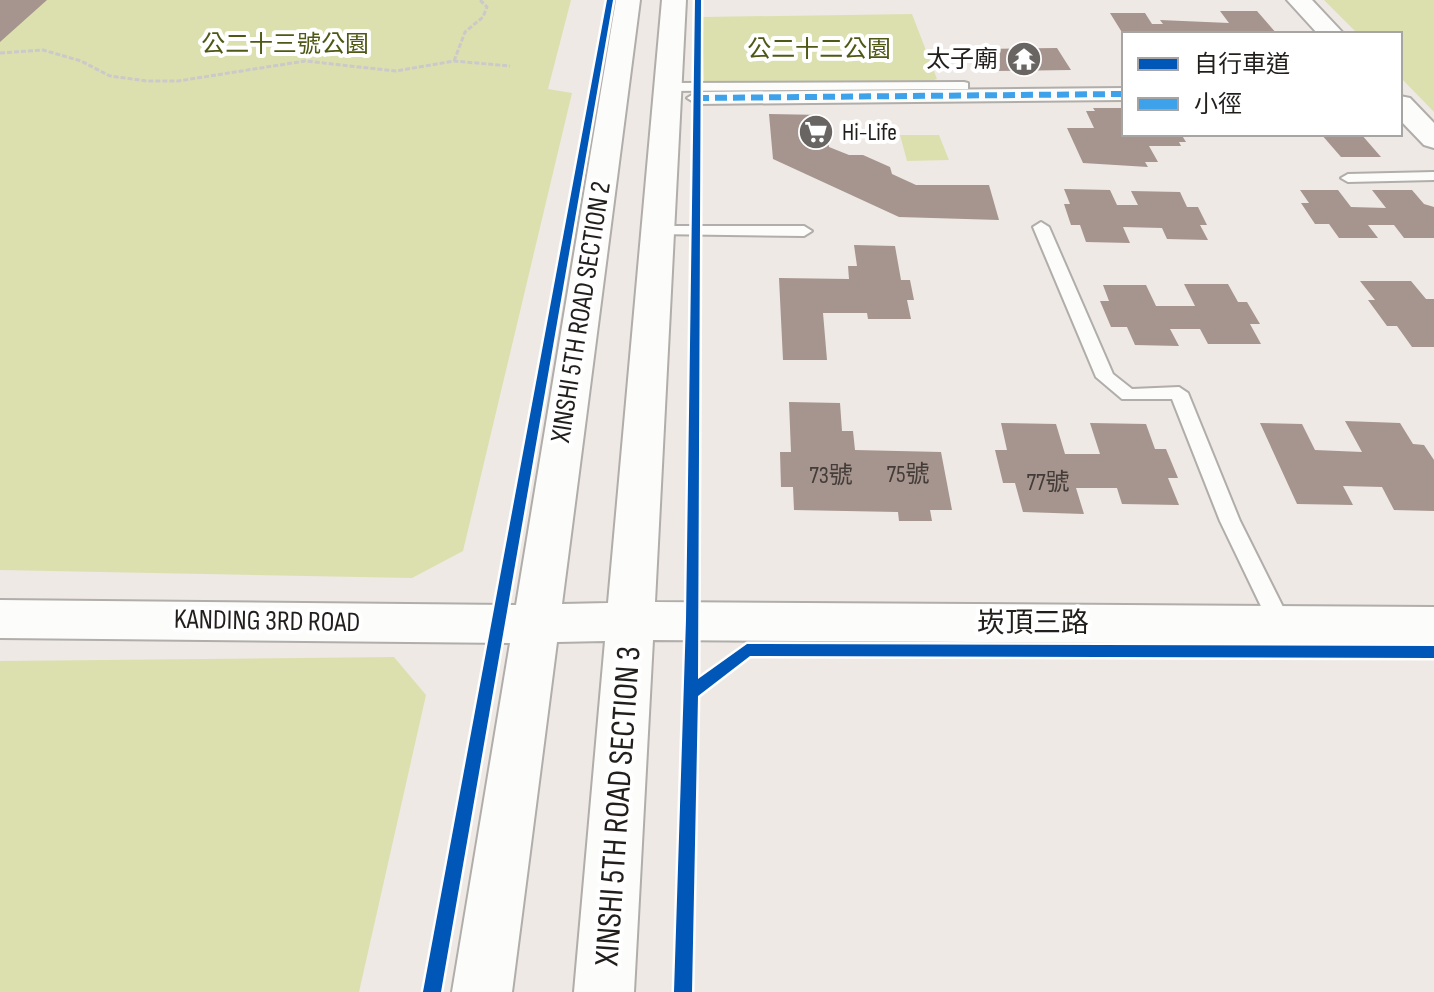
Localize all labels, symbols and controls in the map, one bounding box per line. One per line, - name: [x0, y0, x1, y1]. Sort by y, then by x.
- park label: 公二十三號公園: [201, 30, 369, 59]
- legend: [1122, 32, 1402, 136]
- park label: 公二十二公園: [747, 35, 891, 64]
- temple icon: 太子廟: [1005, 40, 1043, 78]
- place label: 太子廟: [926, 45, 998, 74]
- text: 自行車道: [1194, 50, 1290, 79]
- text: 小徑: [1194, 90, 1242, 119]
- supermarket icon: Hi-Life: [797, 113, 835, 151]
- place label: Hi-Life: [842, 118, 897, 147]
- street label: XINSHI 5TH ROAD SECTION 2: [544, 179, 618, 446]
- house number: 75號: [886, 460, 930, 489]
- house number: 73號: [809, 461, 853, 490]
- house number: 77號: [1026, 468, 1070, 497]
- street label: KANDING 3RD ROAD: [174, 603, 360, 639]
- street label: 崁頂三路: [977, 607, 1089, 640]
- street label: XINSHI 5TH ROAD SECTION 3: [586, 645, 650, 968]

